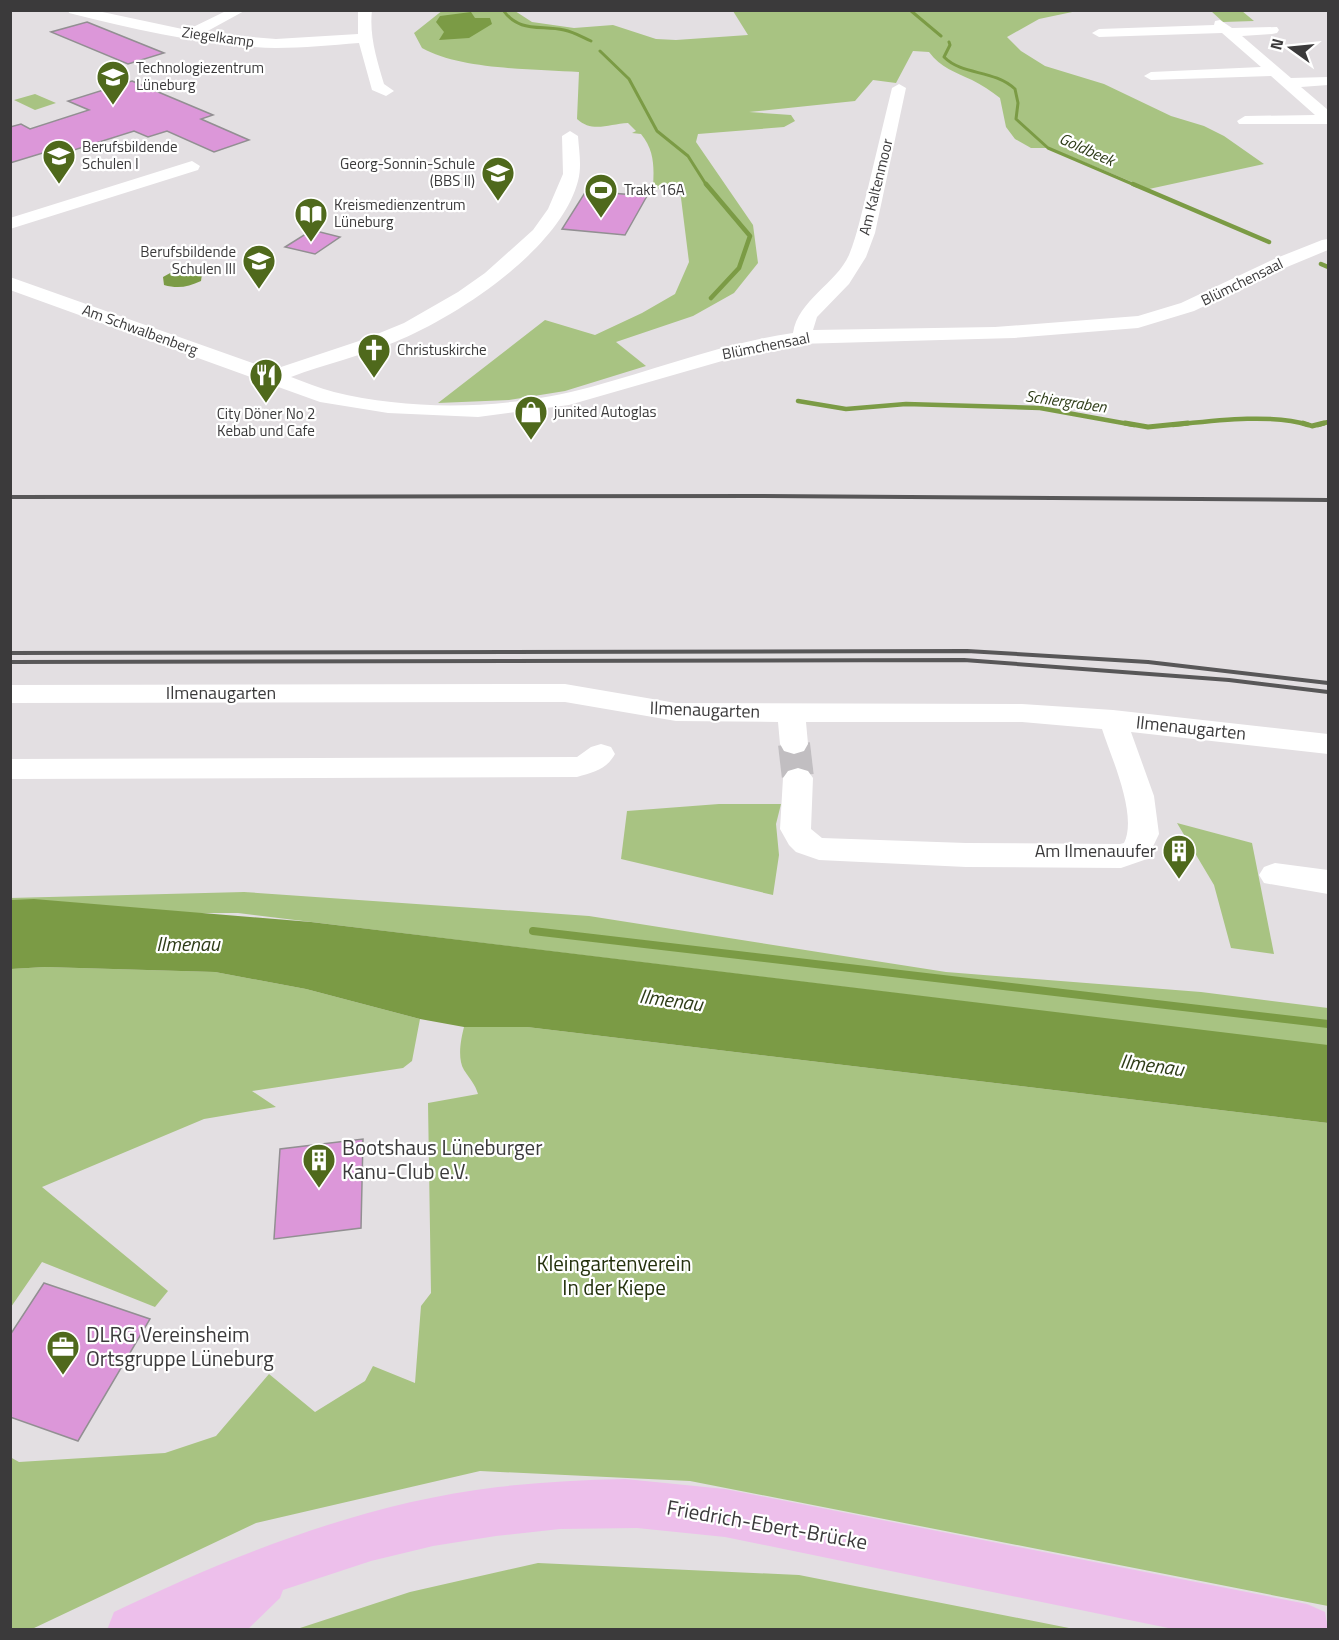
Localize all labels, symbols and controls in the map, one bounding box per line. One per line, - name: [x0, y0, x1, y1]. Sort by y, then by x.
- north arrow: [1261, 18, 1321, 78]
- street label: Ziegelkamp: [180, 20, 256, 53]
- text: N: [1263, 36, 1290, 53]
- place label: Technologiezentrum Lüneburg: [136, 56, 264, 96]
- school or university icon: Technologiezentrum Lüneburg: [95, 59, 131, 106]
- water label: Goldbeek: [1055, 126, 1120, 173]
- place label: Berufsbildende Schulen I: [82, 135, 178, 175]
- street label: Am Kaltenmoor: [852, 136, 899, 238]
- school or university icon: Berufsbildende Schulen I: [41, 138, 77, 185]
- place label: Georg-Sonnin-Schule (BBS II): [340, 152, 475, 192]
- school or university icon: Georg-Sonnin-Schule (BBS II): [480, 155, 516, 202]
- sports icon: Trakt 16A: [583, 172, 619, 219]
- place label: Trakt 16A: [624, 178, 685, 201]
- place label: Kreismedienzentrum Lüneburg: [334, 193, 466, 233]
- library icon: Kreismedienzentrum Lüneburg: [293, 196, 329, 243]
- place label: Berufsbildende Schulen III: [140, 240, 236, 280]
- school or university icon: Berufsbildende Schulen III: [241, 243, 277, 290]
- street label: Blümchensaal: [1197, 252, 1287, 311]
- street label: Am Schwalbenberg: [79, 298, 201, 361]
- street label: Blümchensaal: [720, 326, 812, 365]
- church icon: Christuskirche: [356, 332, 392, 379]
- place label: Christuskirche: [397, 338, 487, 361]
- restaurant icon: City Döner No 2 Kebab und Cafe: [248, 357, 284, 404]
- water label: Schiergraben: [1024, 383, 1109, 419]
- shop icon: junited Autoglas: [513, 394, 549, 441]
- place label: junited Autoglas: [553, 400, 656, 423]
- place label: City Döner No 2 Kebab und Cafe: [217, 402, 315, 442]
- street label: Ilmenaugarten: [166, 679, 276, 706]
- street label: Ilmenaugarten: [649, 694, 761, 725]
- street label: Ilmenaugarten: [1135, 708, 1247, 747]
- building icon: Am Ilmenauufer: [1161, 833, 1197, 880]
- place label: Am Ilmenauufer: [1035, 837, 1156, 864]
- water label: Ilmenau: [156, 928, 221, 959]
- water label: Ilmenau: [637, 980, 706, 1019]
- water label: Ilmenau: [1118, 1045, 1187, 1084]
- place label: Bootshaus Lüneburger Kanu-Club e.V.: [342, 1131, 542, 1187]
- building icon: Bootshaus Lüneburger Kanu-Club e.V.: [301, 1142, 337, 1189]
- park label: Kleingartenverein In der Kiepe: [536, 1247, 692, 1303]
- place label: DLRG Vereinsheim Ortsgruppe Lüneburg: [86, 1318, 274, 1374]
- office icon: DLRG Vereinsheim Ortsgruppe Lüneburg: [45, 1329, 81, 1376]
- street label: Friedrich-Ebert-Brücke: [664, 1491, 870, 1557]

